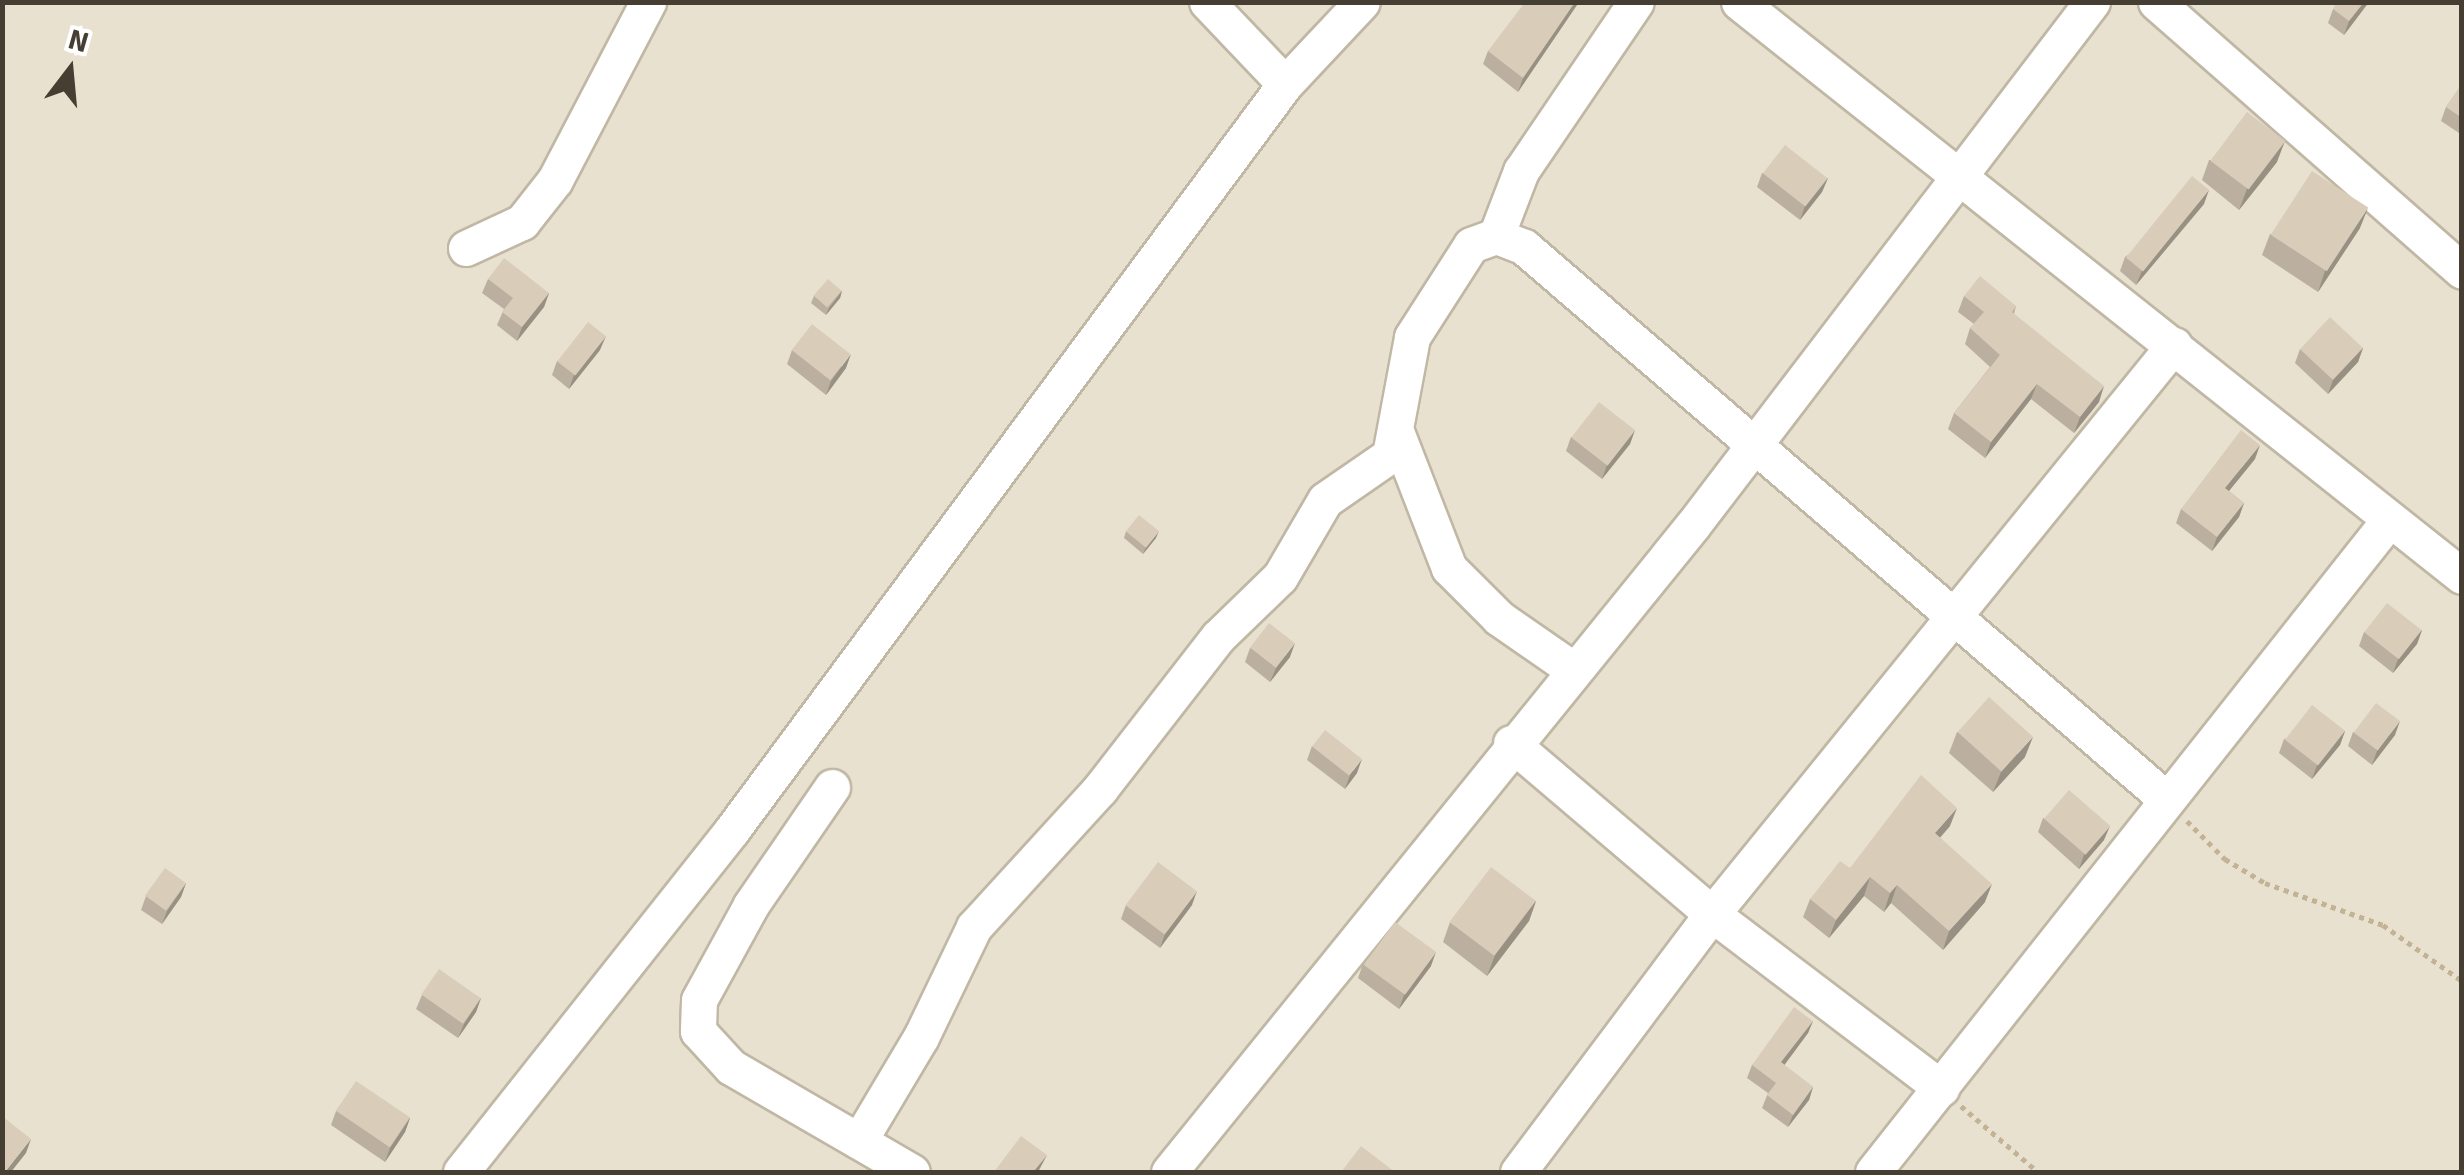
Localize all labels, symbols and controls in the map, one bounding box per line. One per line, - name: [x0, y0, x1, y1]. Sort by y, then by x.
- north arrow: [20, 20, 120, 120]
- text: N: [64, 22, 92, 60]

